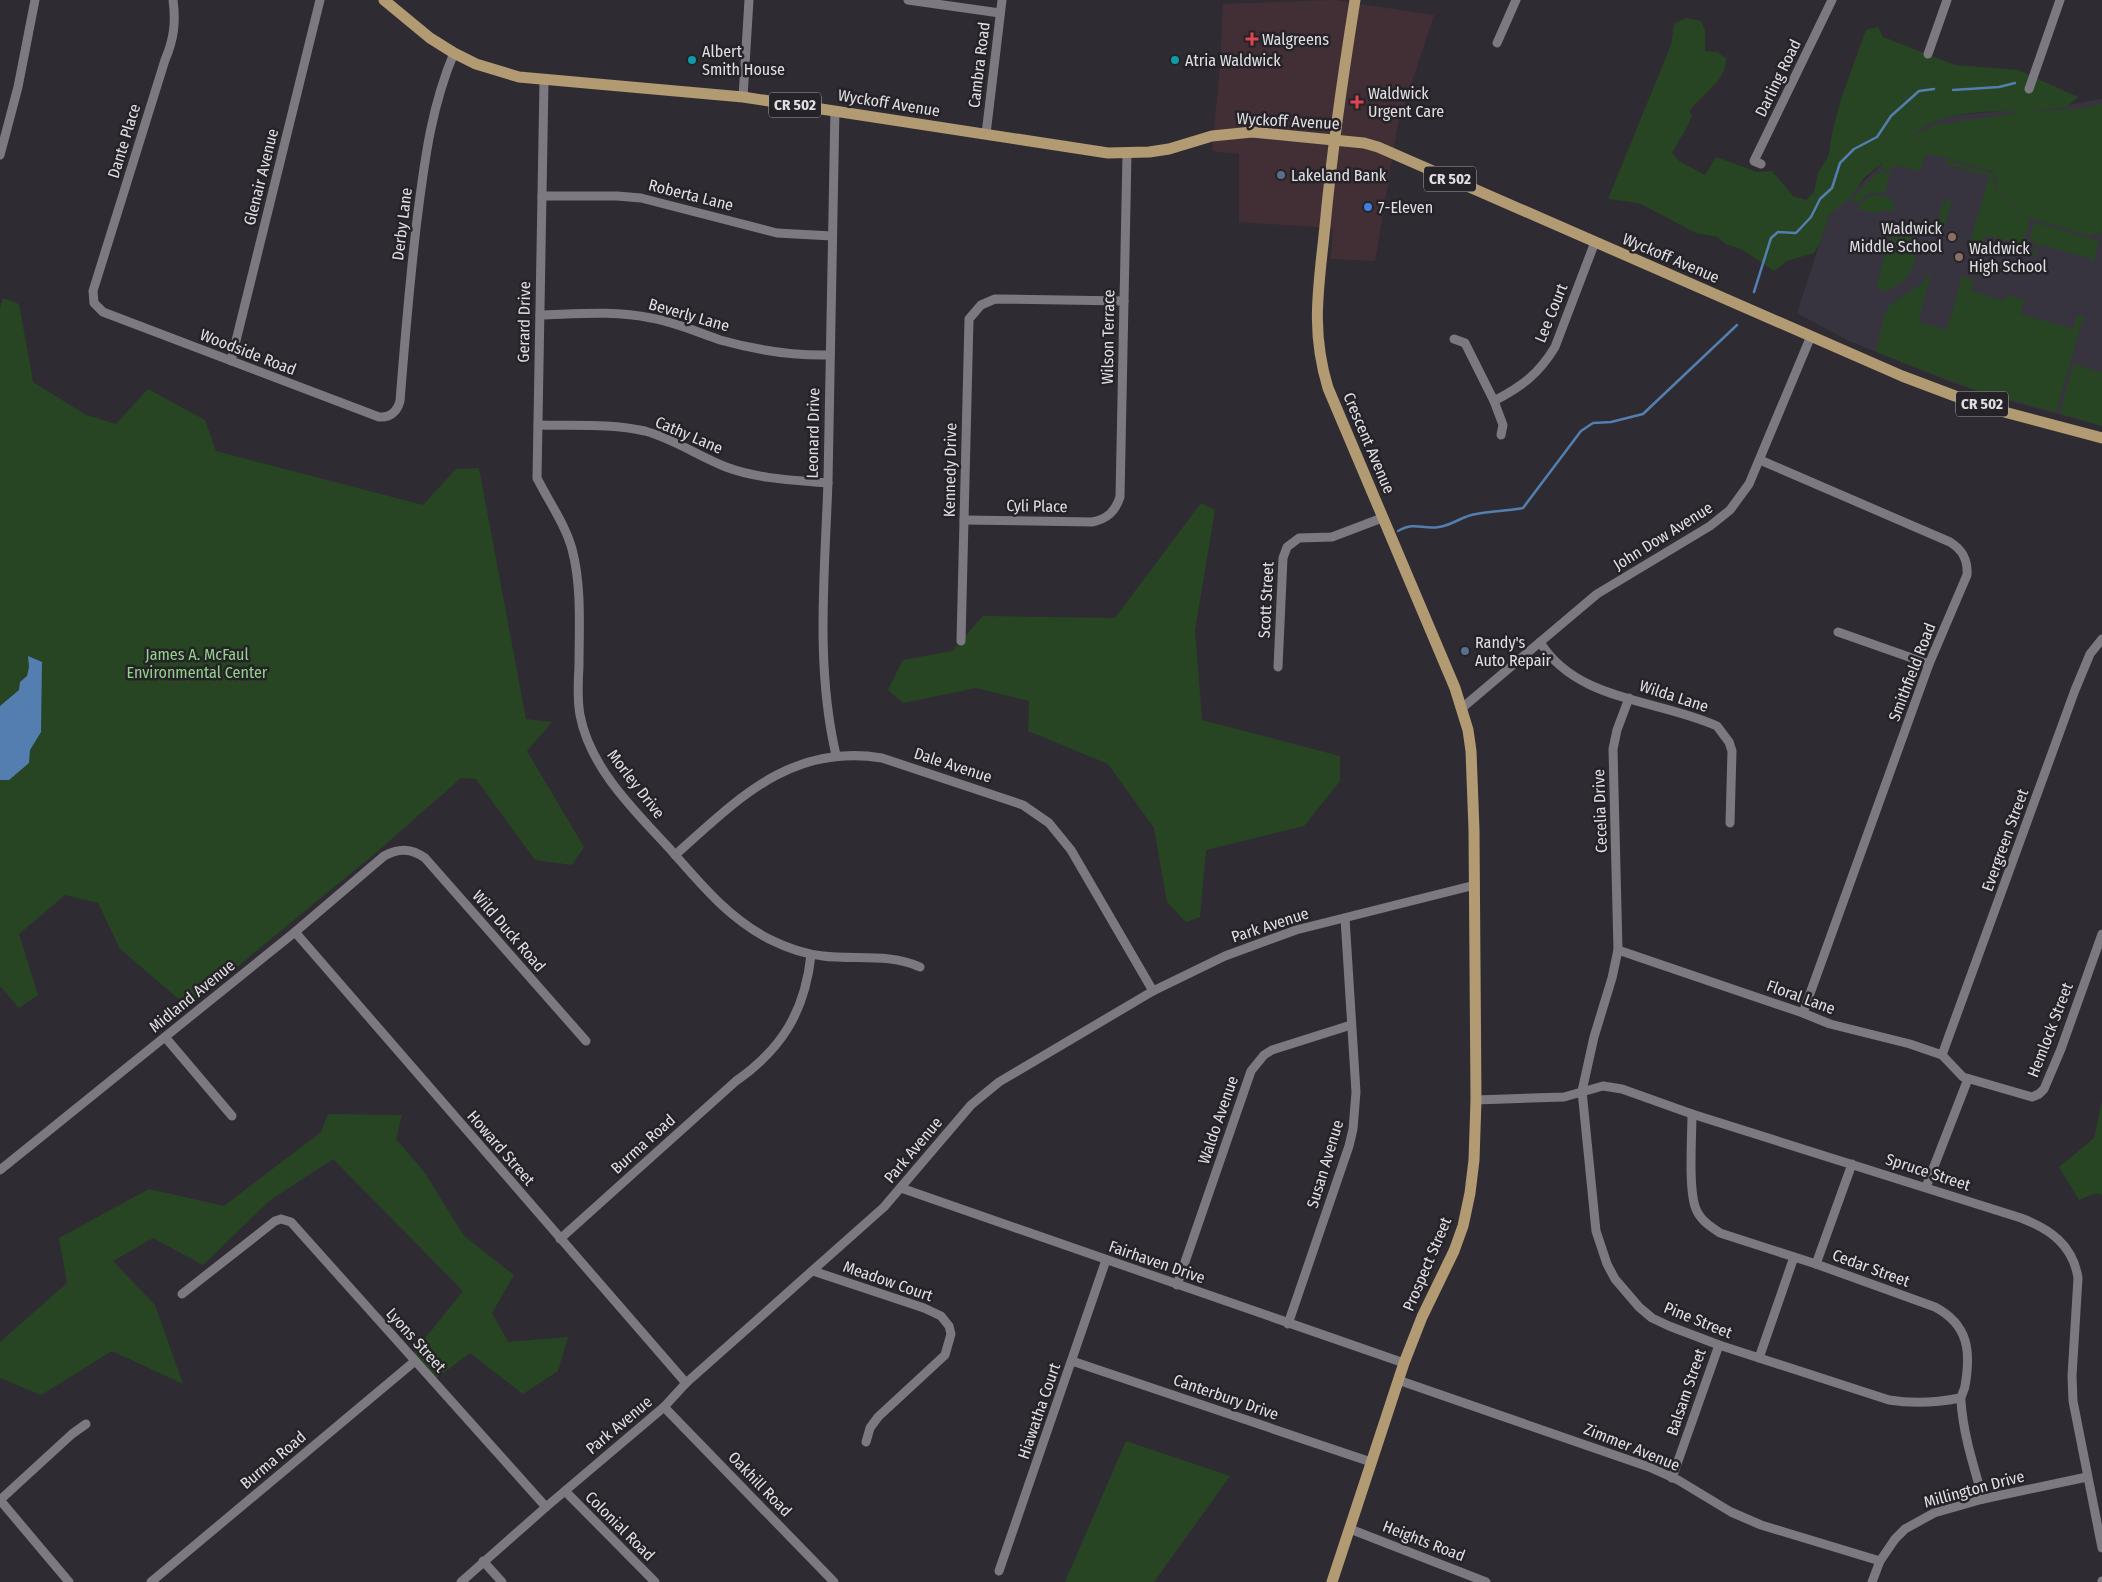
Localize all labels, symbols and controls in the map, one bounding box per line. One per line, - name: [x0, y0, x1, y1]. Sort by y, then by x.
- street label: Cambra Road: [964, 21, 994, 109]
- place label: Walgreens: [1262, 30, 1329, 49]
- marker: Walgreens: [1246, 33, 1258, 45]
- street label: Darling Road: [1751, 36, 1805, 120]
- place label: Albert Smith House: [702, 42, 785, 79]
- place label: Atria Waldwick: [1185, 51, 1281, 70]
- marker: Albert Smith House: [686, 54, 698, 66]
- marker: Atria Waldwick: [1169, 54, 1181, 66]
- place label: Waldwick Urgent Care: [1368, 84, 1444, 121]
- street label: Wyckoff Avenue: [837, 86, 942, 120]
- road number: CR 502: [769, 92, 821, 118]
- marker: Waldwick Urgent Care: [1350, 95, 1364, 109]
- street label: Dante Place: [104, 101, 144, 180]
- street label: Wyckoff Avenue: [1236, 109, 1340, 133]
- street label: Glenair Avenue: [240, 127, 282, 227]
- place label: Lakeland Bank: [1291, 166, 1387, 185]
- road number: CR 502: [1424, 166, 1476, 192]
- marker: Lakeland Bank: [1275, 169, 1287, 181]
- street label: Roberta Lane: [647, 175, 735, 215]
- street label: Derby Lane: [388, 186, 416, 262]
- place label: 7-Eleven: [1378, 198, 1433, 217]
- marker: 7-Eleven: [1362, 201, 1374, 213]
- place label: Waldwick Middle School: [1849, 219, 1943, 256]
- street label: Wyckoff Avenue: [1620, 229, 1722, 287]
- marker: Waldwick Middle School: [1946, 231, 1958, 243]
- place label: Waldwick High School: [1969, 239, 2047, 276]
- marker: Waldwick High School: [1953, 251, 1965, 263]
- street label: Lee Court: [1531, 280, 1572, 345]
- street label: Gerard Drive: [514, 281, 534, 363]
- street label: Wilson Terrace: [1098, 289, 1118, 385]
- street label: Beverly Lane: [646, 294, 732, 336]
- street label: Woodside Road: [197, 325, 299, 379]
- street label: Leonard Drive: [803, 387, 823, 479]
- street label: Crescent Avenue: [1339, 390, 1399, 496]
- road number: CR 502: [1956, 392, 2008, 416]
- street label: Cathy Lane: [652, 412, 726, 458]
- street label: Kennedy Drive: [940, 423, 960, 517]
- street label: Cyli Place: [1006, 496, 1068, 516]
- street label: John Dow Avenue: [1610, 498, 1716, 574]
- street label: Scott Street: [1255, 561, 1278, 639]
- street label: Smithfield Road: [1885, 620, 1939, 724]
- place label: Randy's Auto Repair: [1475, 633, 1552, 670]
- park label: James A. McFaul Environmental Center: [127, 645, 268, 682]
- marker: Randy's Auto Repair: [1459, 645, 1471, 657]
- street label: Wilda Lane: [1637, 676, 1711, 716]
- street label: Dale Avenue: [912, 743, 994, 787]
- street label: Morley Drive: [603, 746, 669, 822]
- street label: Cecelia Drive: [1589, 769, 1611, 853]
- street label: Evergreen Street: [1978, 786, 2033, 894]
- street label: Wild Duck Road: [469, 887, 549, 975]
- street label: Park Avenue: [1229, 904, 1311, 946]
- street label: Midland Avenue: [145, 956, 239, 1036]
- street label: Floral Lane: [1764, 976, 1838, 1018]
- street label: Hemlock Street: [2023, 979, 2077, 1080]
- street label: Waldo Avenue: [1194, 1073, 1242, 1167]
- street label: Howard Street: [463, 1107, 539, 1190]
- street label: Burma Road: [607, 1110, 679, 1178]
- street label: Park Avenue: [880, 1113, 946, 1187]
- street label: Susan Avenue: [1303, 1118, 1347, 1210]
- street label: Spruce Street: [1883, 1149, 1973, 1195]
- street label: Prospect Street: [1399, 1214, 1456, 1314]
- street label: Fairhaven Drive: [1106, 1237, 1208, 1287]
- street label: Cedar Street: [1830, 1245, 1913, 1291]
- street label: Meadow Court: [841, 1257, 936, 1305]
- street label: Pine Street: [1661, 1298, 1736, 1343]
- street label: Lyons Street: [382, 1304, 450, 1377]
- street label: Balsam Street: [1662, 1345, 1710, 1438]
- street label: Hiawatha Court: [1014, 1360, 1065, 1462]
- street label: Canterbury Drive: [1171, 1370, 1281, 1424]
- street label: Park Avenue: [582, 1392, 656, 1458]
- street label: Zimmer Avenue: [1581, 1419, 1683, 1475]
- street label: Burma Road: [236, 1427, 310, 1493]
- street label: Oakhill Road: [724, 1448, 796, 1520]
- street label: Millington Drive: [1922, 1466, 2026, 1512]
- street label: Colonial Road: [581, 1487, 659, 1565]
- street label: Heights Road: [1380, 1517, 1468, 1565]

